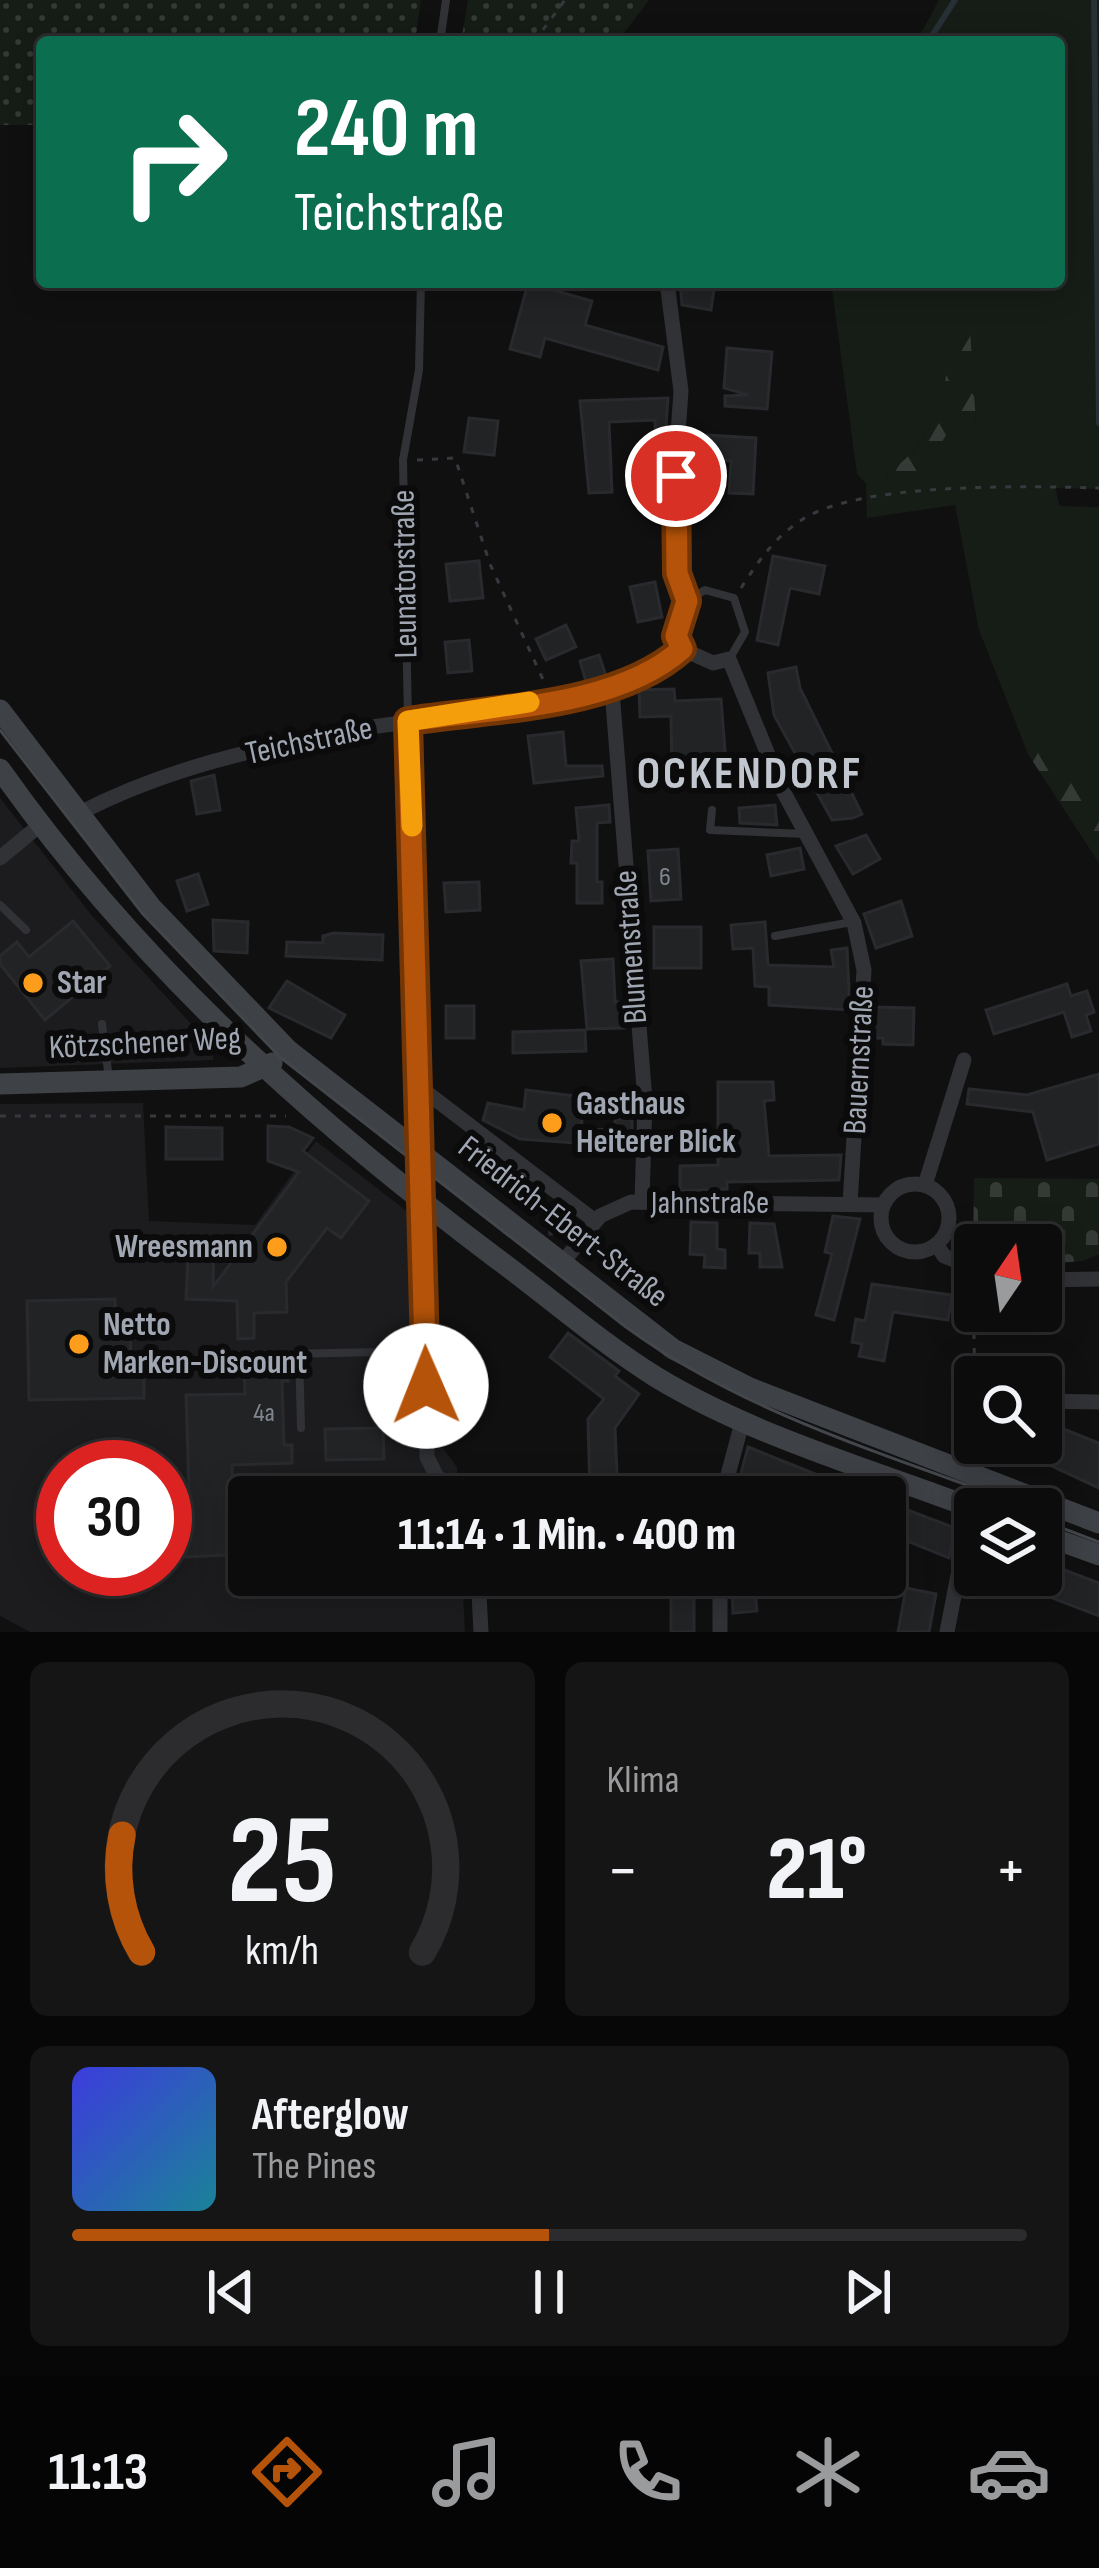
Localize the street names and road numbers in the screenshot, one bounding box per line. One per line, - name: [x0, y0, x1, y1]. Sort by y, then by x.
- street label: Leunatorstraße: [384, 489, 426, 659]
- street label: Teichstraße: [242, 708, 376, 774]
- street label: Blumenstraße: [606, 869, 656, 1025]
- street label: Bauernstraße: [835, 985, 883, 1135]
- street label: Kötzschener Weg: [48, 1018, 242, 1068]
- street label: Friedrich-Ebert-Straße: [450, 1128, 676, 1316]
- street label: Jahnstraße: [650, 1183, 769, 1223]

